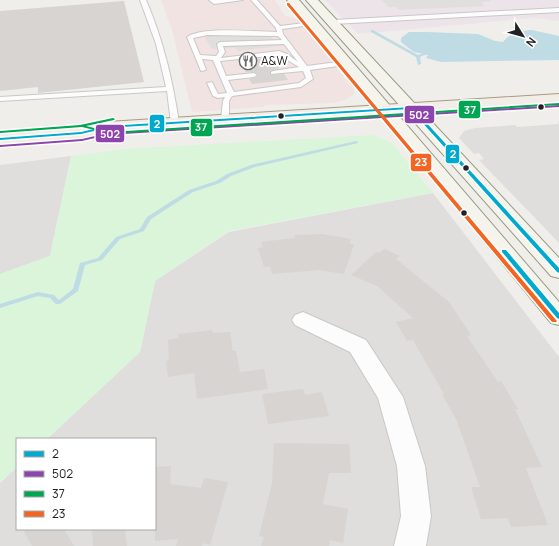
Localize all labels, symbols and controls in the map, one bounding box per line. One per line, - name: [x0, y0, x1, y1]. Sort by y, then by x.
- north arrow: [503, 16, 543, 56]
- text: N: [523, 35, 540, 50]
- restaurant icon: A&W: [238, 51, 258, 71]
- place label: A&W: [261, 52, 288, 69]
- line badge: 37: [458, 100, 481, 119]
- text: 37: [464, 102, 476, 117]
- unlabelled marker: [536, 102, 546, 112]
- line badge: 502: [404, 105, 435, 124]
- text: 502: [409, 107, 429, 122]
- unlabelled marker: [276, 111, 286, 121]
- line badge: 2: [149, 114, 165, 133]
- text: 2: [154, 116, 160, 131]
- line badge: 37: [190, 118, 213, 137]
- text: 37: [195, 119, 207, 134]
- line badge: 502: [95, 124, 125, 143]
- text: 502: [100, 126, 120, 141]
- line badge: 2: [445, 144, 460, 164]
- text: 2: [450, 146, 456, 161]
- line badge: 23: [410, 153, 432, 172]
- text: 23: [415, 154, 427, 169]
- unlabelled marker: [461, 163, 471, 173]
- unlabelled marker: [459, 208, 469, 218]
- legend: [16, 438, 156, 530]
- text: 2: [52, 445, 59, 462]
- text: 502: [52, 465, 73, 482]
- text: 37: [52, 485, 65, 502]
- text: 23: [52, 505, 65, 522]

